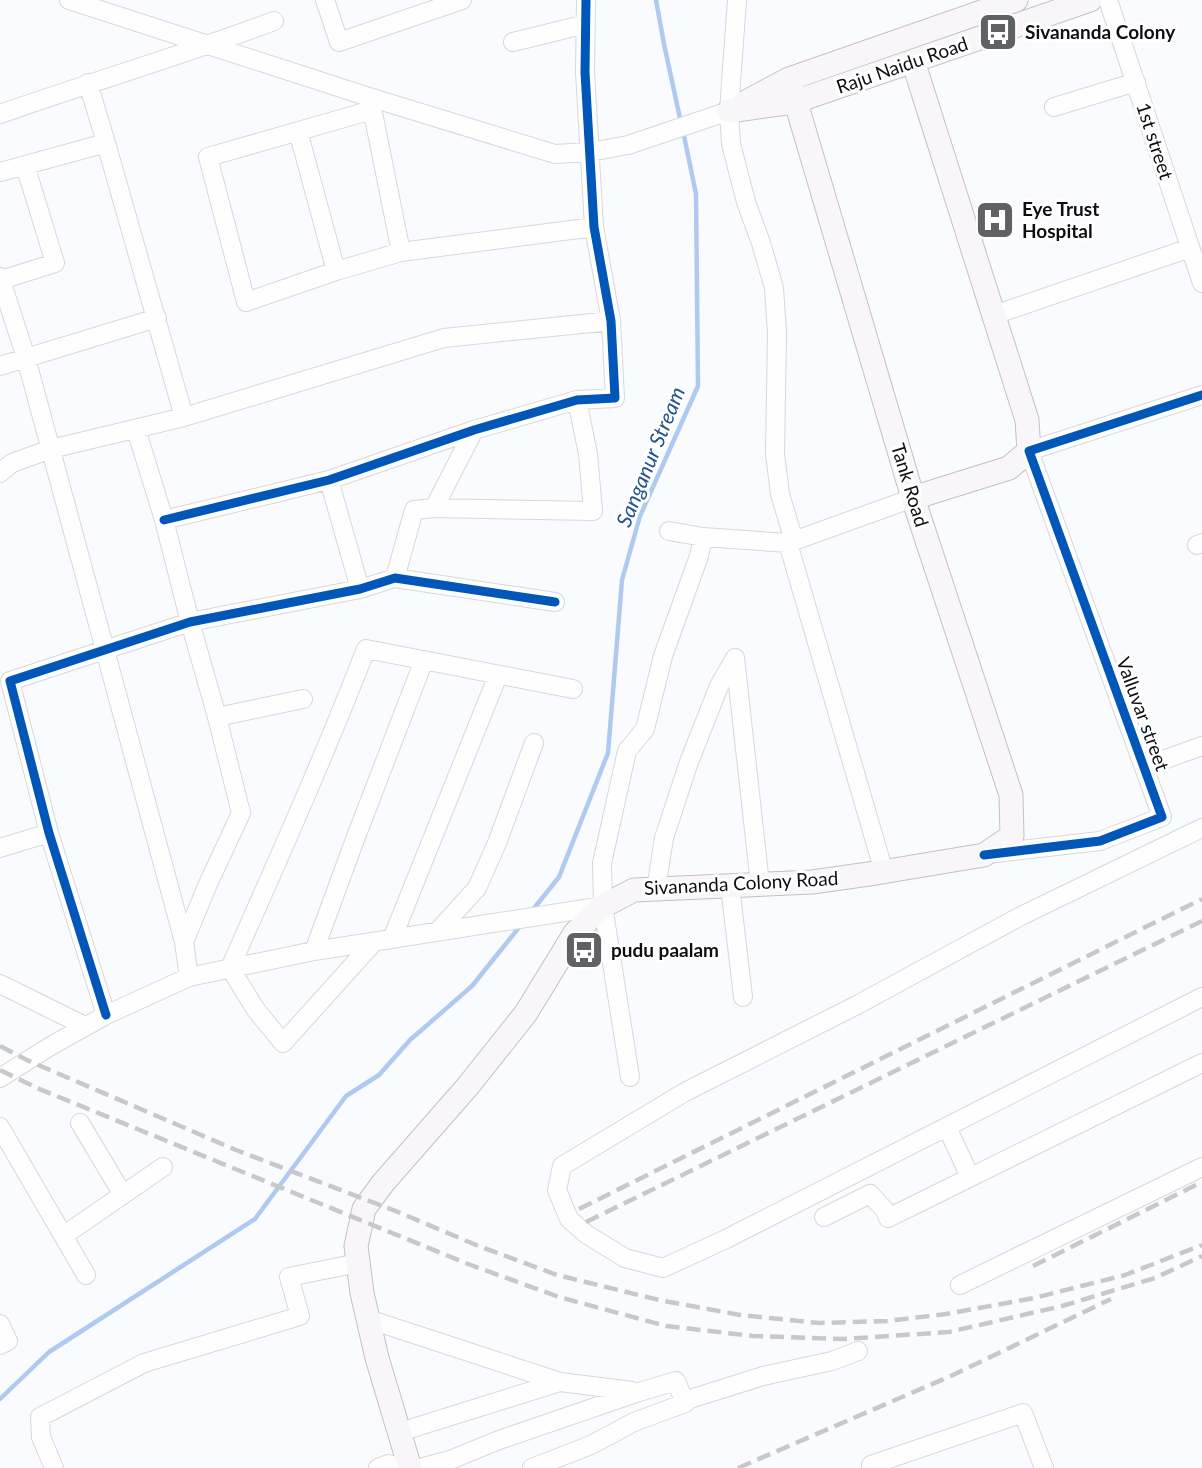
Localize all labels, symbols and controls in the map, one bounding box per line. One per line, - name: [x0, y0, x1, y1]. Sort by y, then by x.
- bus stop icon: Sivananda Colony: [977, 11, 1019, 53]
- place label: Sivananda Colony: [1025, 20, 1176, 43]
- street label: Raju Naidu Road: [833, 31, 971, 98]
- street label: 1st street: [1132, 100, 1179, 182]
- place label: Eye Trust Hospital: [1022, 197, 1099, 242]
- hospital icon: Eye Trust Hospital: [974, 199, 1016, 241]
- water label: Sanganur Stream: [610, 383, 689, 530]
- street label: Tank Road: [887, 440, 934, 529]
- street label: Valluvar street: [1112, 654, 1175, 774]
- street label: Sivananda Colony Road: [643, 866, 839, 899]
- bus stop icon: pudu paalam: [563, 929, 605, 971]
- place label: pudu paalam: [611, 938, 719, 961]

